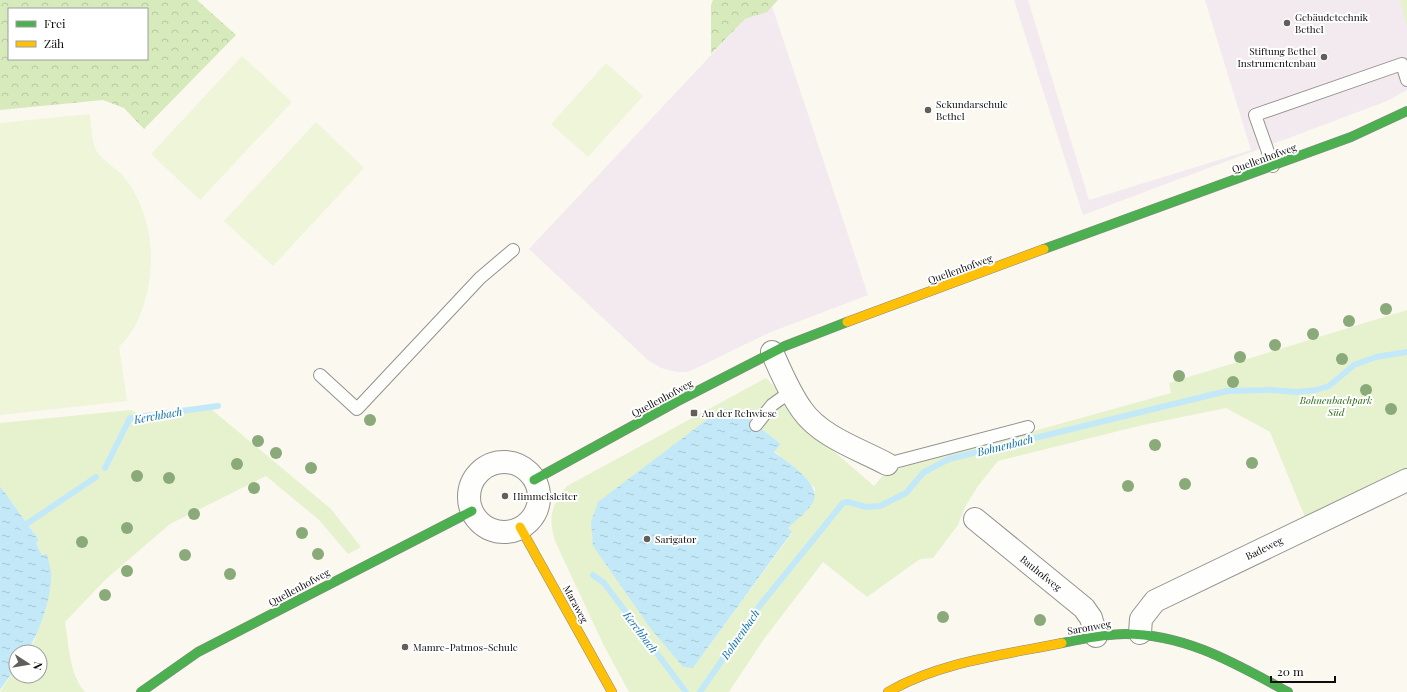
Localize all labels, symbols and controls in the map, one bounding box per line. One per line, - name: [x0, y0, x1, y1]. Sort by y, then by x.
- legend: [8, 8, 148, 60]
- place label: Gebäudetechnik Bethel: [1295, 10, 1369, 36]
- text: Frei: [44, 15, 66, 31]
- marker: Gebäudetechnik Bethel: [1282, 18, 1292, 28]
- text: Zäh: [44, 35, 64, 51]
- place label: Stiftung Bethel Instrumentenbau: [1237, 44, 1316, 70]
- marker: Stiftung Bethel Instrumentenbau: [1319, 52, 1329, 62]
- place label: Sekundarschule Bethel: [936, 97, 1008, 123]
- marker: Sekundarschule Bethel: [923, 105, 933, 115]
- street label: Quellenhofweg: [1230, 140, 1299, 176]
- street label: Quellenhofweg: [926, 251, 995, 287]
- street label: Quellenhofweg: [629, 376, 696, 420]
- park label: Bohnenbachpark Süd: [1299, 393, 1372, 419]
- water label: Kerchbach: [132, 403, 184, 427]
- place label: An der Rehwiese: [701, 406, 777, 420]
- marker: An der Rehwiese: [689, 408, 699, 418]
- water label: Bohnenbach: [974, 431, 1035, 459]
- place label: Himmelsleiter: [513, 489, 578, 503]
- marker: Himmelsleiter: [500, 491, 510, 501]
- place label: Sarigator: [655, 532, 697, 546]
- street label: Badeweg: [1243, 533, 1286, 563]
- marker: Sarigator: [642, 534, 652, 544]
- street label: Bauhofweg: [1017, 552, 1065, 595]
- street label: Quellenhofweg: [266, 565, 333, 609]
- street label: Maraweg: [560, 583, 592, 626]
- water label: Bohnenbach: [717, 606, 763, 663]
- water label: Kerchbach: [620, 607, 662, 656]
- street label: Saronweg: [1066, 616, 1113, 638]
- place label: Mamre-Patmos-Schule: [413, 640, 518, 654]
- marker: Mamre-Patmos-Schule: [400, 642, 410, 652]
- north arrow: [8, 644, 48, 684]
- scale bar: [1271, 658, 1335, 684]
- text: N: [30, 661, 46, 672]
- text: 20 m: [1277, 663, 1304, 679]

